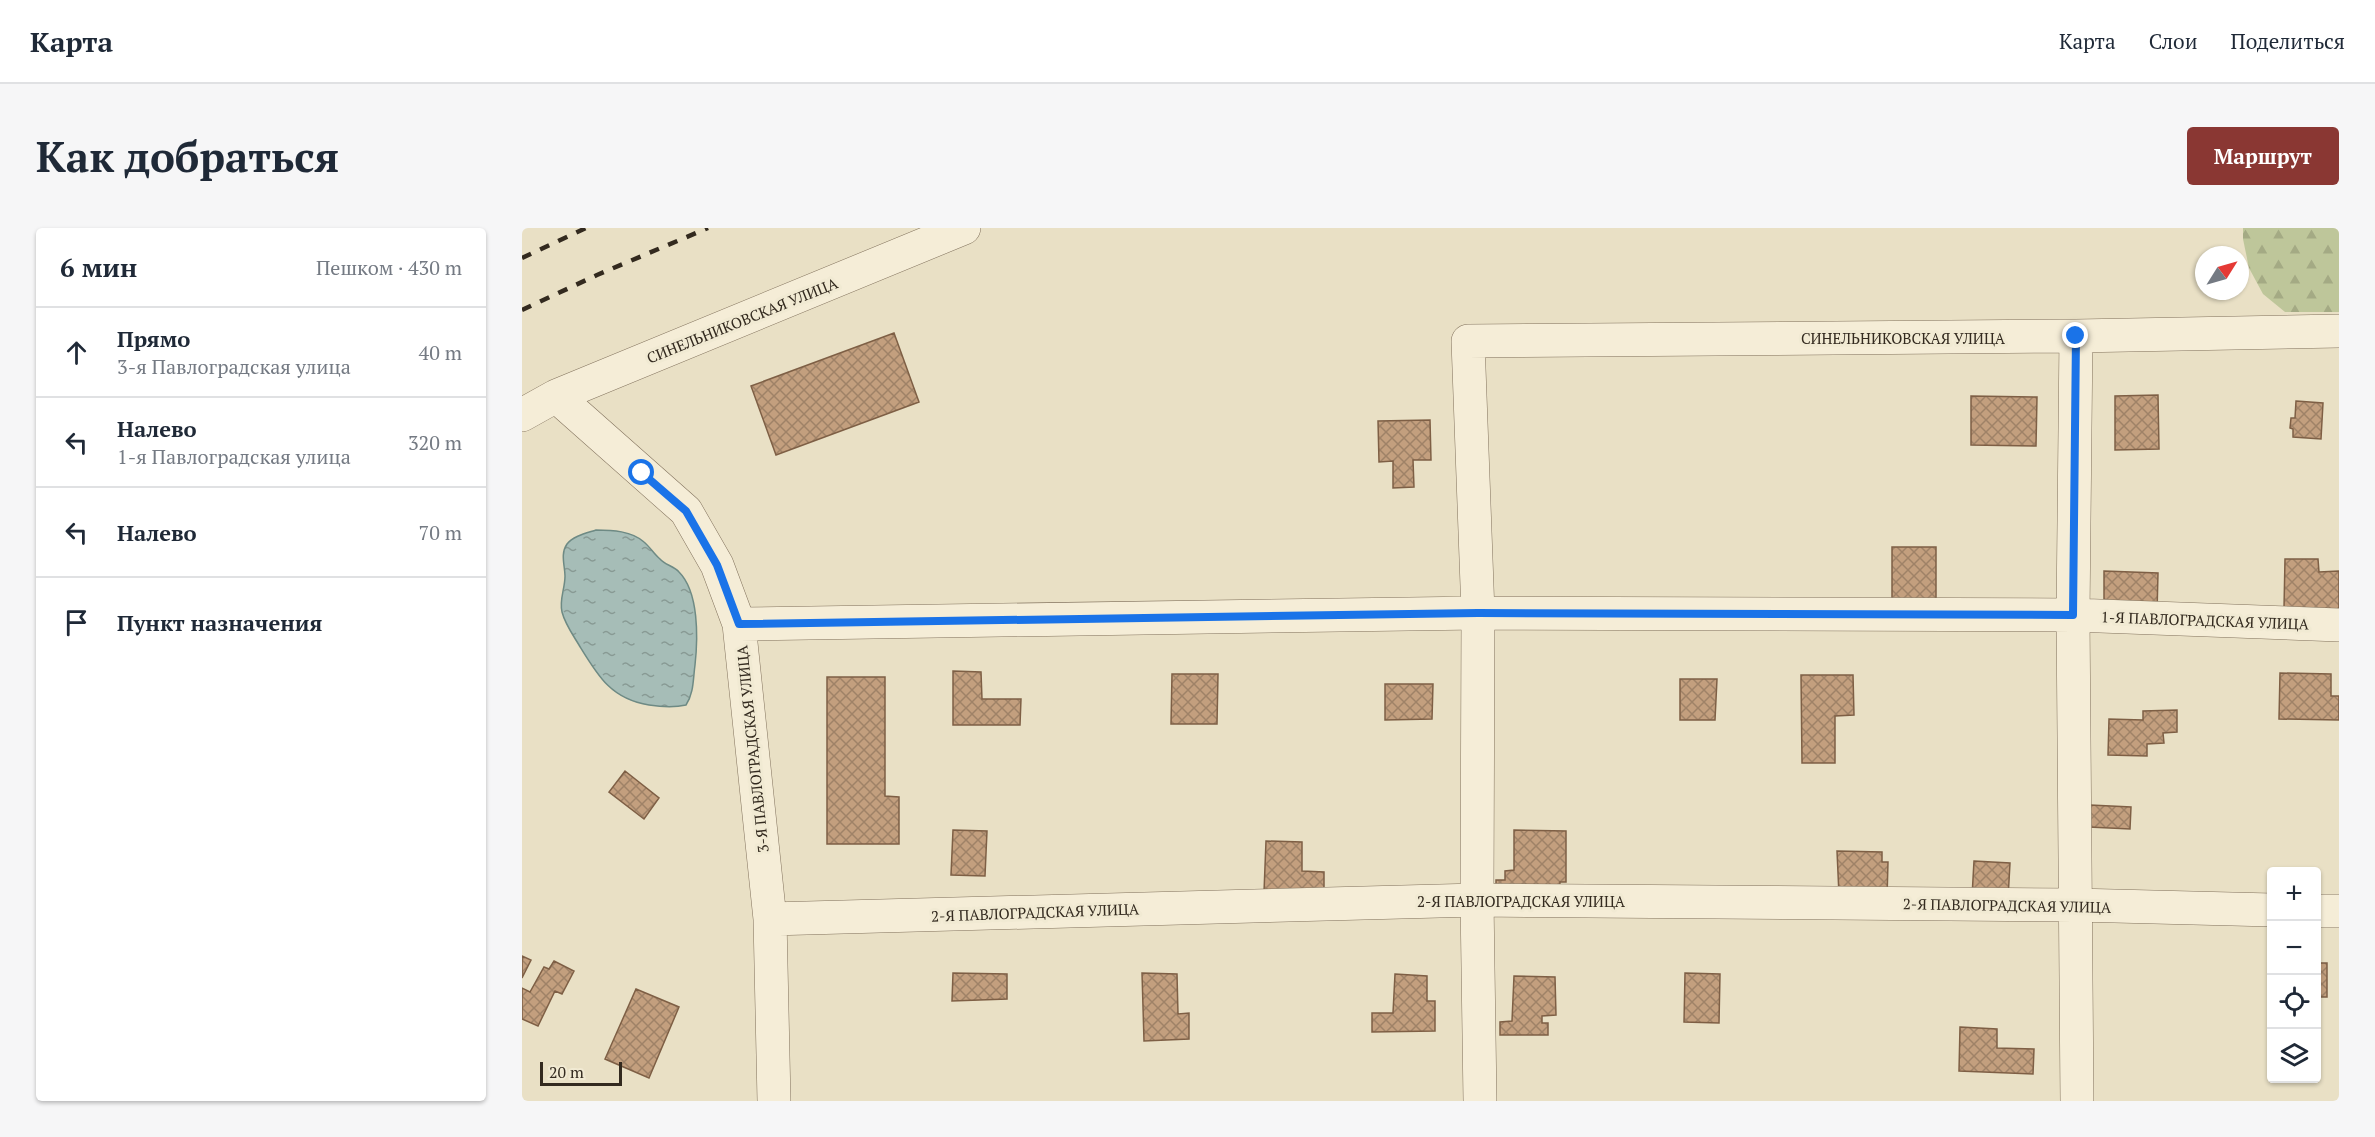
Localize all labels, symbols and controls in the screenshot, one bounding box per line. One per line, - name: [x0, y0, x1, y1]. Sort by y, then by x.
- text: Карта: [30, 23, 113, 60]
- text: Карта: [2059, 27, 2116, 55]
- text: Слои: [2149, 27, 2198, 55]
- text: Поделиться: [2231, 27, 2345, 55]
- button: Маршрут: [2187, 127, 2339, 185]
- text: Как добраться: [36, 128, 339, 184]
- north arrow: [2195, 246, 2249, 300]
- text: 6 мин: [60, 250, 137, 284]
- text: Пешком · 430 m: [316, 254, 462, 281]
- street label: СИНЕЛЬНИКОВСКАЯ УЛИЦА: [644, 272, 841, 368]
- route end: [2062, 322, 2088, 348]
- text: Прямо: [117, 324, 190, 353]
- street label: СИНЕЛЬНИКОВСКАЯ УЛИЦА: [1801, 328, 2006, 348]
- icon: ahead: [60, 336, 93, 369]
- text: 40 m: [419, 339, 462, 366]
- text: 3-я Павлоградская улица: [117, 353, 351, 380]
- text: Налево: [117, 414, 197, 443]
- icon: left: [60, 426, 93, 459]
- text: 320 m: [408, 429, 462, 456]
- text: 1-я Павлоградская улица: [117, 443, 351, 470]
- route start: [628, 459, 654, 485]
- icon: left: [60, 516, 93, 549]
- text: Налево: [117, 518, 197, 547]
- text: 70 m: [419, 519, 462, 546]
- icon: arrive: [60, 606, 93, 639]
- street label: 1-Я ПАВЛОГРАДСКАЯ УЛИЦА: [2101, 606, 2310, 634]
- text: Пункт назначения: [117, 608, 322, 637]
- street label: 3-Я ПАВЛОГРАДСКАЯ УЛИЦА: [731, 644, 773, 854]
- map controls: [2267, 867, 2321, 1083]
- button: +: [2267, 867, 2321, 921]
- street label: 2-Я ПАВЛОГРАДСКАЯ УЛИЦА: [1417, 891, 1626, 911]
- street label: 2-Я ПАВЛОГРАДСКАЯ УЛИЦА: [1903, 893, 2112, 917]
- street label: 2-Я ПАВЛОГРАДСКАЯ УЛИЦА: [931, 898, 1140, 926]
- button: −: [2267, 921, 2321, 975]
- button: locate: [2267, 975, 2321, 1029]
- button: layers: [2267, 1029, 2321, 1083]
- scale bar: [540, 1059, 622, 1086]
- text: 20 m: [549, 1061, 584, 1083]

